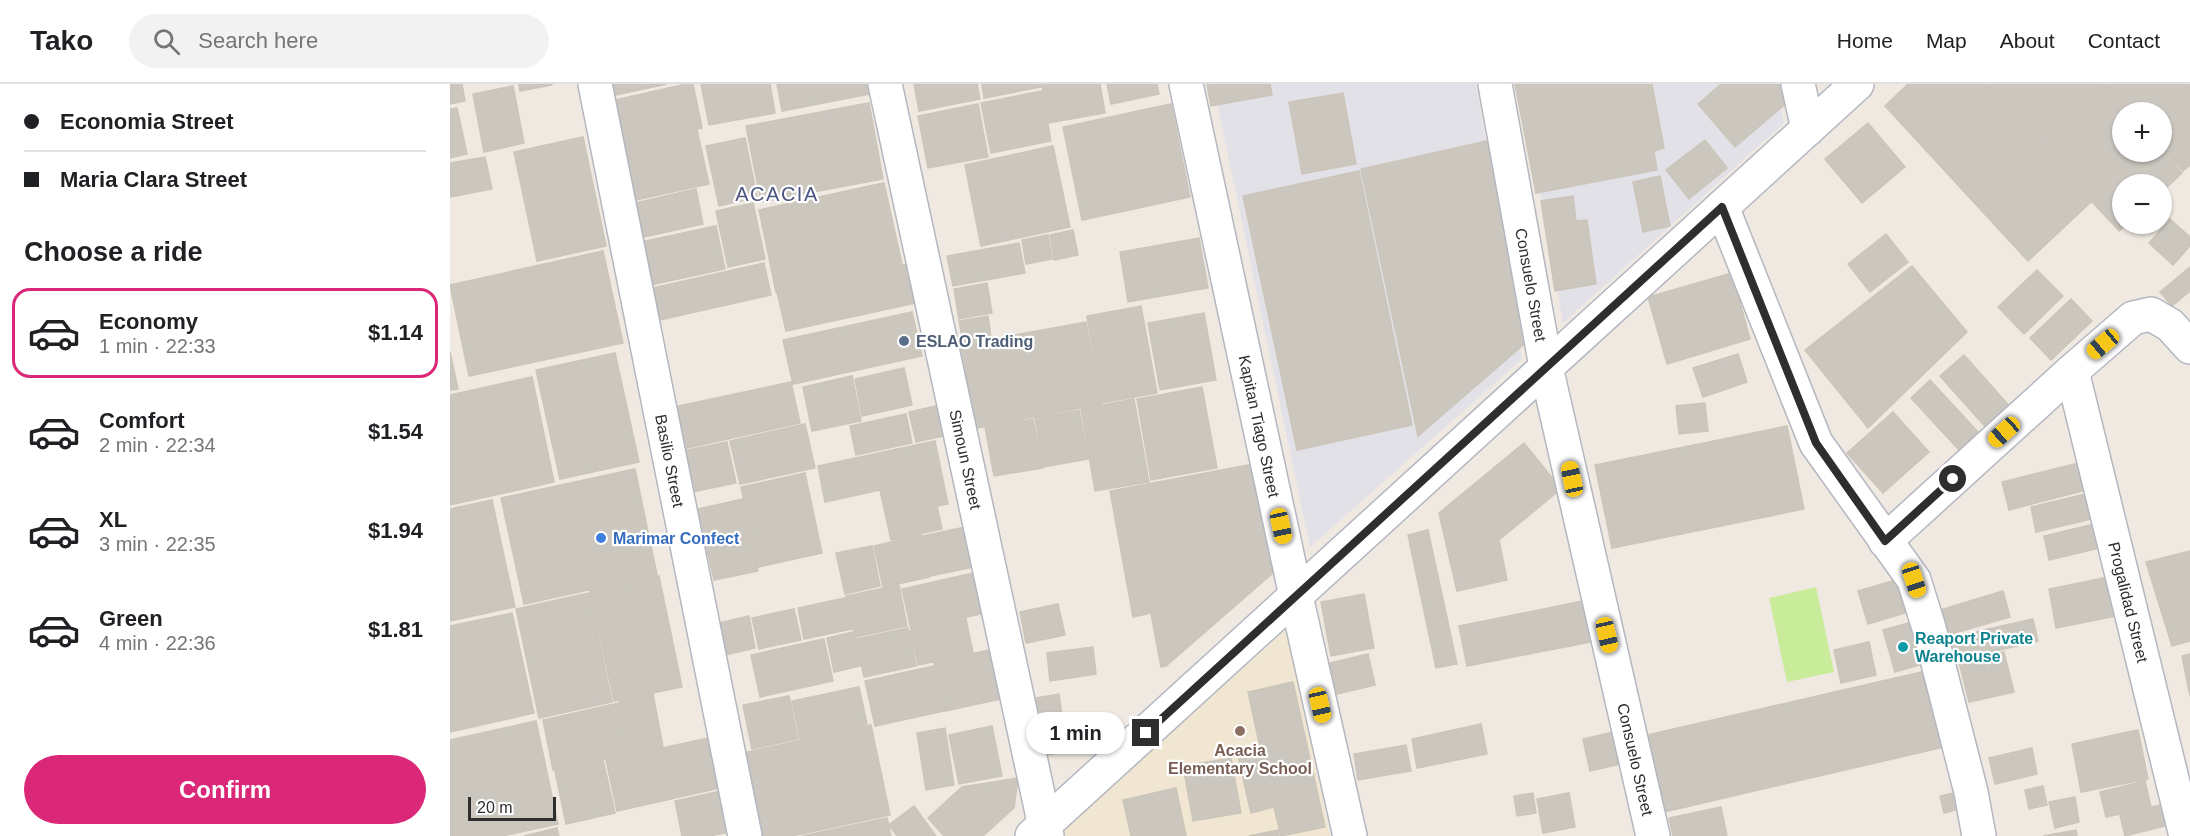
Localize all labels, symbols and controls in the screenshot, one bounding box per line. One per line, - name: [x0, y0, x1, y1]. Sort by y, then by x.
- search box: [129, 14, 549, 68]
- text: Tako: [30, 25, 93, 56]
- icon: search: [150, 25, 183, 58]
- text: Search here: [198, 28, 318, 53]
- text: Home: [1837, 29, 1893, 52]
- text: Map: [1926, 29, 1967, 52]
- text: About: [2000, 29, 2055, 52]
- text: Contact: [2088, 29, 2160, 52]
- map controls: [2112, 102, 2172, 234]
- button: +: [2112, 102, 2172, 162]
- text: Economia Street: [60, 109, 234, 134]
- text: Maria Clara Street: [60, 167, 247, 192]
- button: −: [2112, 174, 2172, 234]
- district label: ACACIA: [735, 183, 819, 205]
- street label: Consuelo Street: [1512, 227, 1549, 343]
- text: Choose a ride: [24, 237, 203, 267]
- icon: car: [27, 306, 81, 360]
- text: Economy: [99, 309, 198, 334]
- text: $1.14: [368, 320, 423, 345]
- car: [2083, 326, 2123, 362]
- place label: ESLAO Trading: [916, 333, 1033, 350]
- marker: ESLAO Trading: [897, 334, 911, 348]
- text: 1 min · 22:33: [99, 335, 216, 357]
- street label: Kapitan Tiago Street: [1235, 354, 1283, 500]
- icon: car: [27, 405, 81, 459]
- text: Comfort: [99, 408, 185, 433]
- street label: Simoun Street: [946, 408, 984, 511]
- street label: Basilio Street: [652, 413, 687, 509]
- car: [1985, 413, 2023, 451]
- text: $1.54: [368, 419, 423, 444]
- text: 2 min · 22:34: [99, 434, 216, 456]
- car: [1559, 460, 1585, 498]
- route start: [1939, 465, 1966, 492]
- icon: car: [27, 504, 81, 558]
- text: XL: [99, 507, 127, 532]
- car: [1268, 507, 1294, 545]
- text: $1.94: [368, 518, 423, 543]
- place label: Marimar Confect: [613, 530, 740, 547]
- marker: Marimar Confect: [594, 531, 608, 545]
- text: 3 min · 22:35: [99, 533, 216, 555]
- street label: Progalidad Street: [2105, 540, 2151, 665]
- car: [1900, 560, 1928, 600]
- icon: car: [27, 603, 81, 657]
- text: Green: [99, 606, 163, 631]
- car: [1594, 615, 1620, 655]
- text: $1.81: [368, 617, 423, 642]
- place label: Reaport Private Warehouse: [1915, 630, 2033, 665]
- text: 4 min · 22:36: [99, 632, 216, 654]
- marker: Reaport Private Warehouse: [1896, 640, 1910, 654]
- car: [1307, 685, 1333, 725]
- street label: Consuelo Street: [1614, 702, 1656, 818]
- callout: 1 min: [1026, 712, 1125, 754]
- route end: [1132, 719, 1159, 746]
- text: 1 min: [1049, 722, 1102, 744]
- marker: Acacia Elementary School: [1233, 724, 1247, 738]
- place label: Acacia Elementary School: [1168, 742, 1312, 777]
- button: Confirm: [24, 755, 426, 824]
- scale bar: [468, 794, 556, 822]
- text: 20 m: [477, 799, 513, 816]

